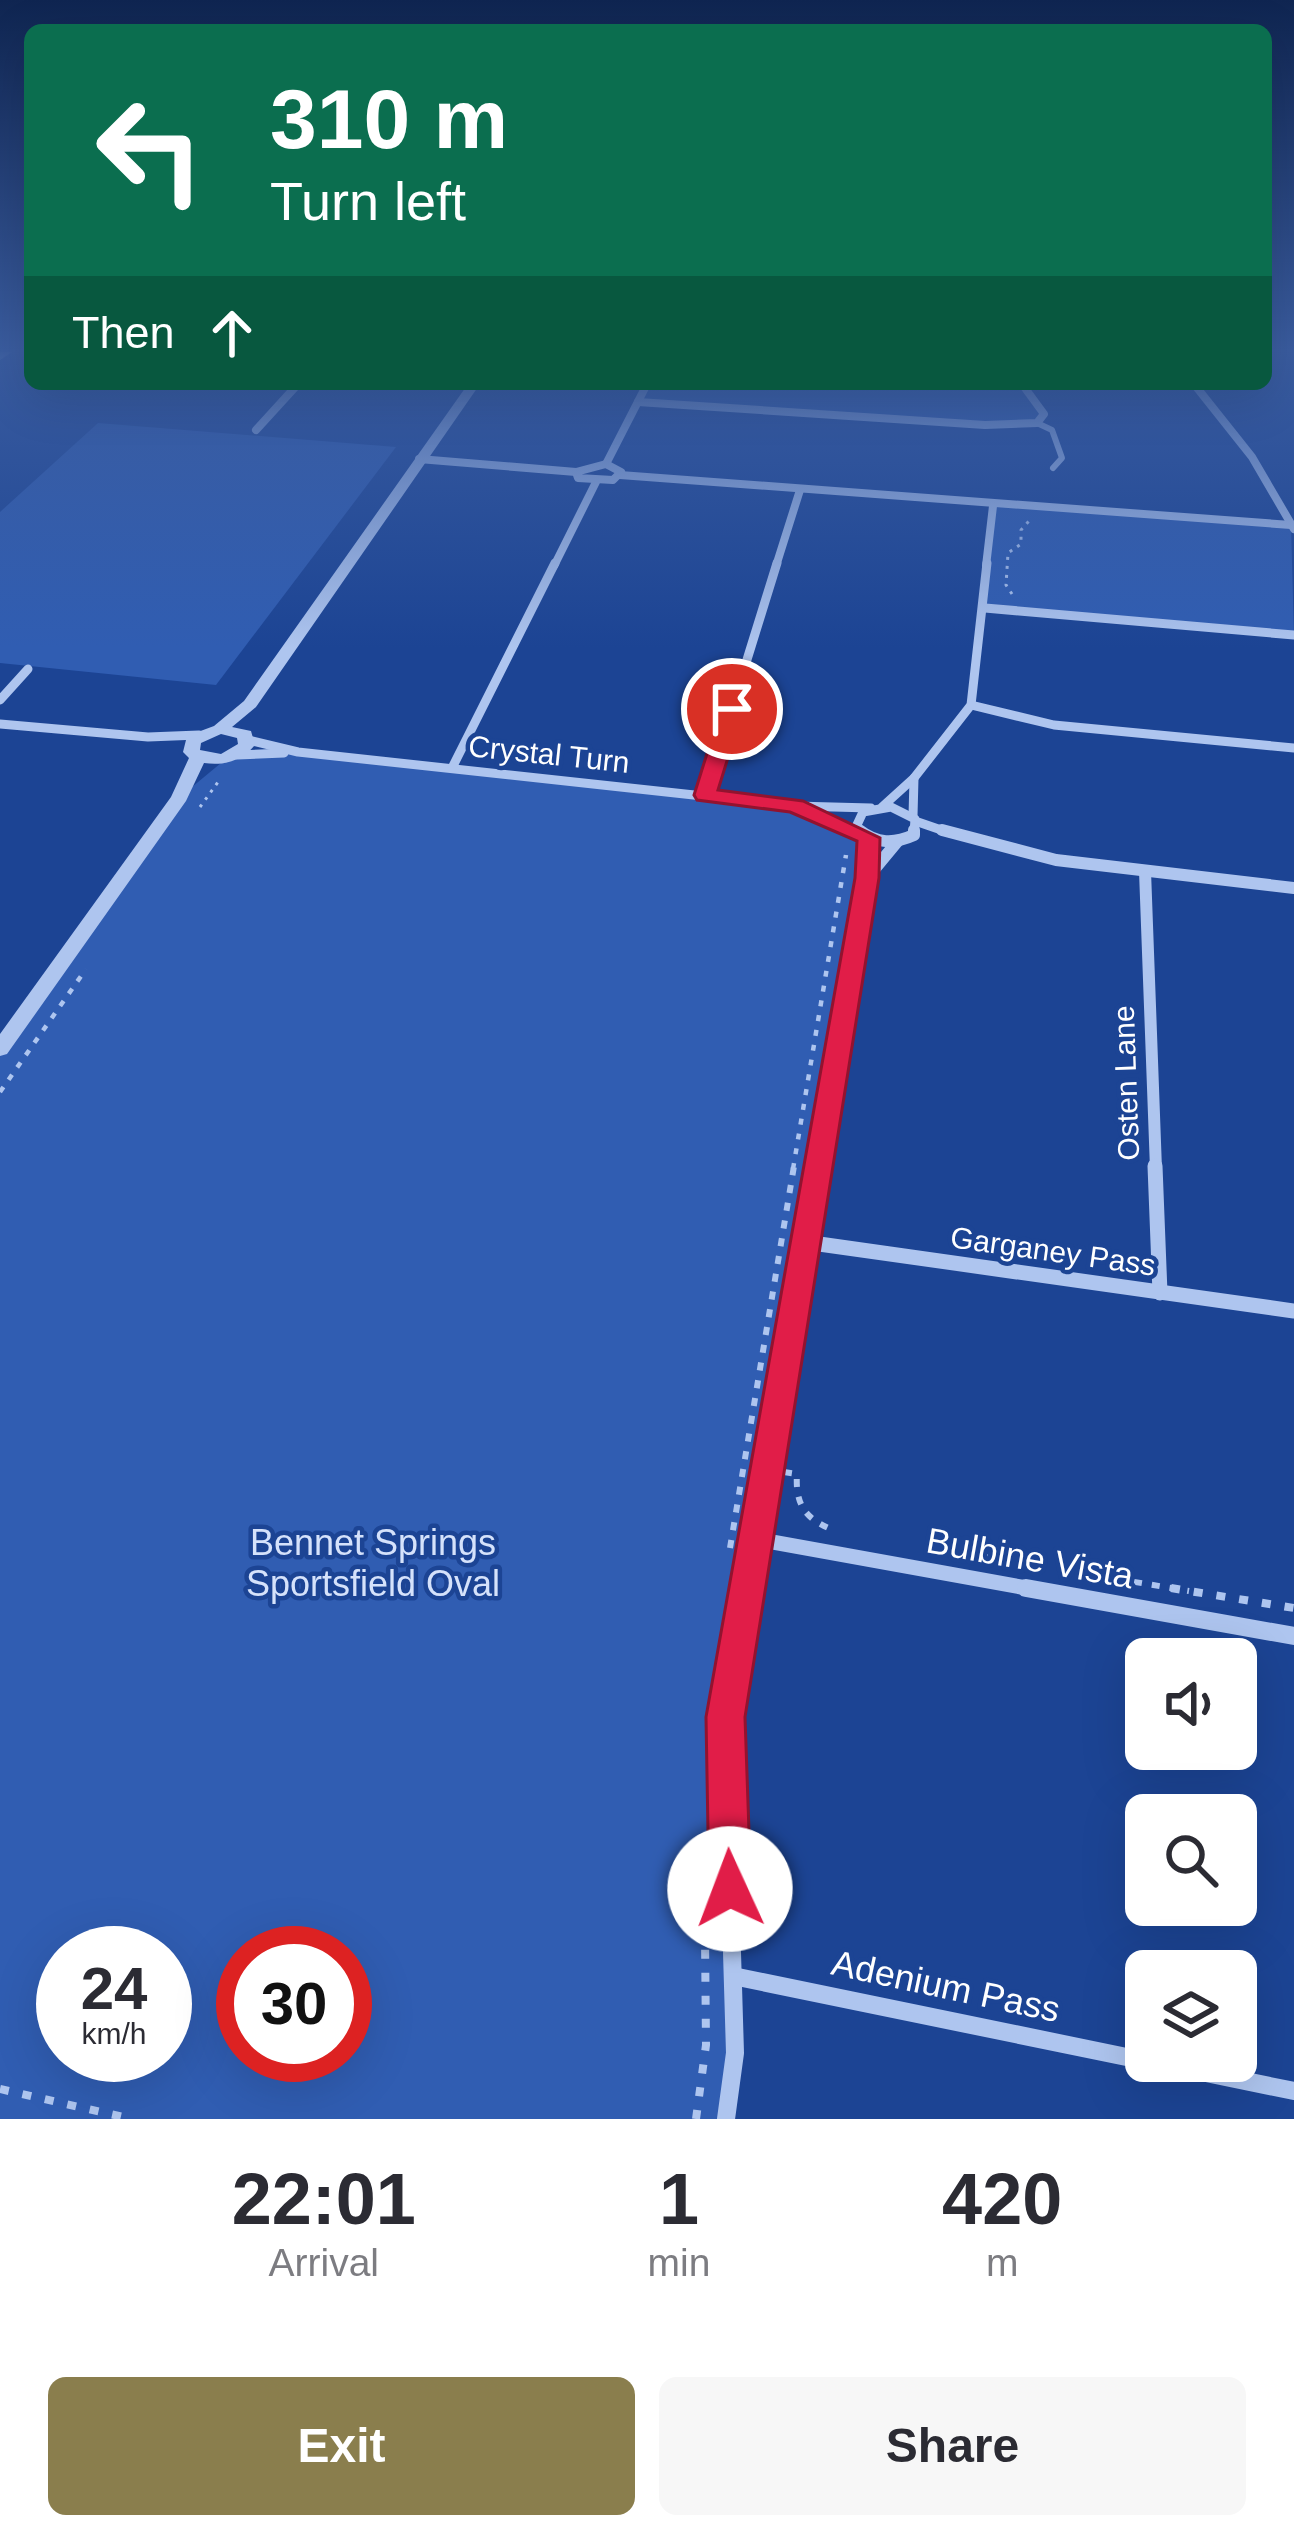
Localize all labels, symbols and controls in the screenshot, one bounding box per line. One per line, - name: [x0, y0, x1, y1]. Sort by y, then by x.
- icon: left: [72, 72, 228, 228]
- text: 310 m: [270, 72, 508, 166]
- text: Turn left: [270, 171, 466, 231]
- icon: ahead: [199, 300, 265, 366]
- text: Then: [72, 307, 175, 358]
- pin: [681, 658, 783, 760]
- icon: arrive: [699, 676, 765, 742]
- street label: Crystal Turn: [467, 729, 631, 779]
- street label: Osten Lane: [1107, 1005, 1145, 1161]
- street label: Garganey Pass: [948, 1220, 1158, 1282]
- street label: Bulbine Vista: [923, 1520, 1138, 1597]
- park label: Bennet Springs Sportsfield Oval: [246, 1522, 500, 1604]
- map controls: [1125, 1638, 1257, 2082]
- button: sound: [1125, 1638, 1257, 1770]
- button: search: [1125, 1794, 1257, 1926]
- position arrow: [667, 1826, 793, 1952]
- speed limit sign: 30: [216, 1926, 372, 2082]
- street label: Adenium Pass: [828, 1942, 1064, 2030]
- button: layers: [1125, 1950, 1257, 2082]
- text: 24: [81, 1955, 147, 2022]
- text: km/h: [81, 2017, 147, 2050]
- text: 22:01: [232, 2159, 416, 2239]
- text: 1: [659, 2159, 699, 2239]
- text: 420: [942, 2159, 1062, 2239]
- text: Arrival: [269, 2241, 379, 2284]
- text: min: [648, 2241, 710, 2284]
- text: m: [986, 2241, 1018, 2284]
- button: Exit: [48, 2377, 635, 2515]
- button: Share: [659, 2377, 1246, 2515]

